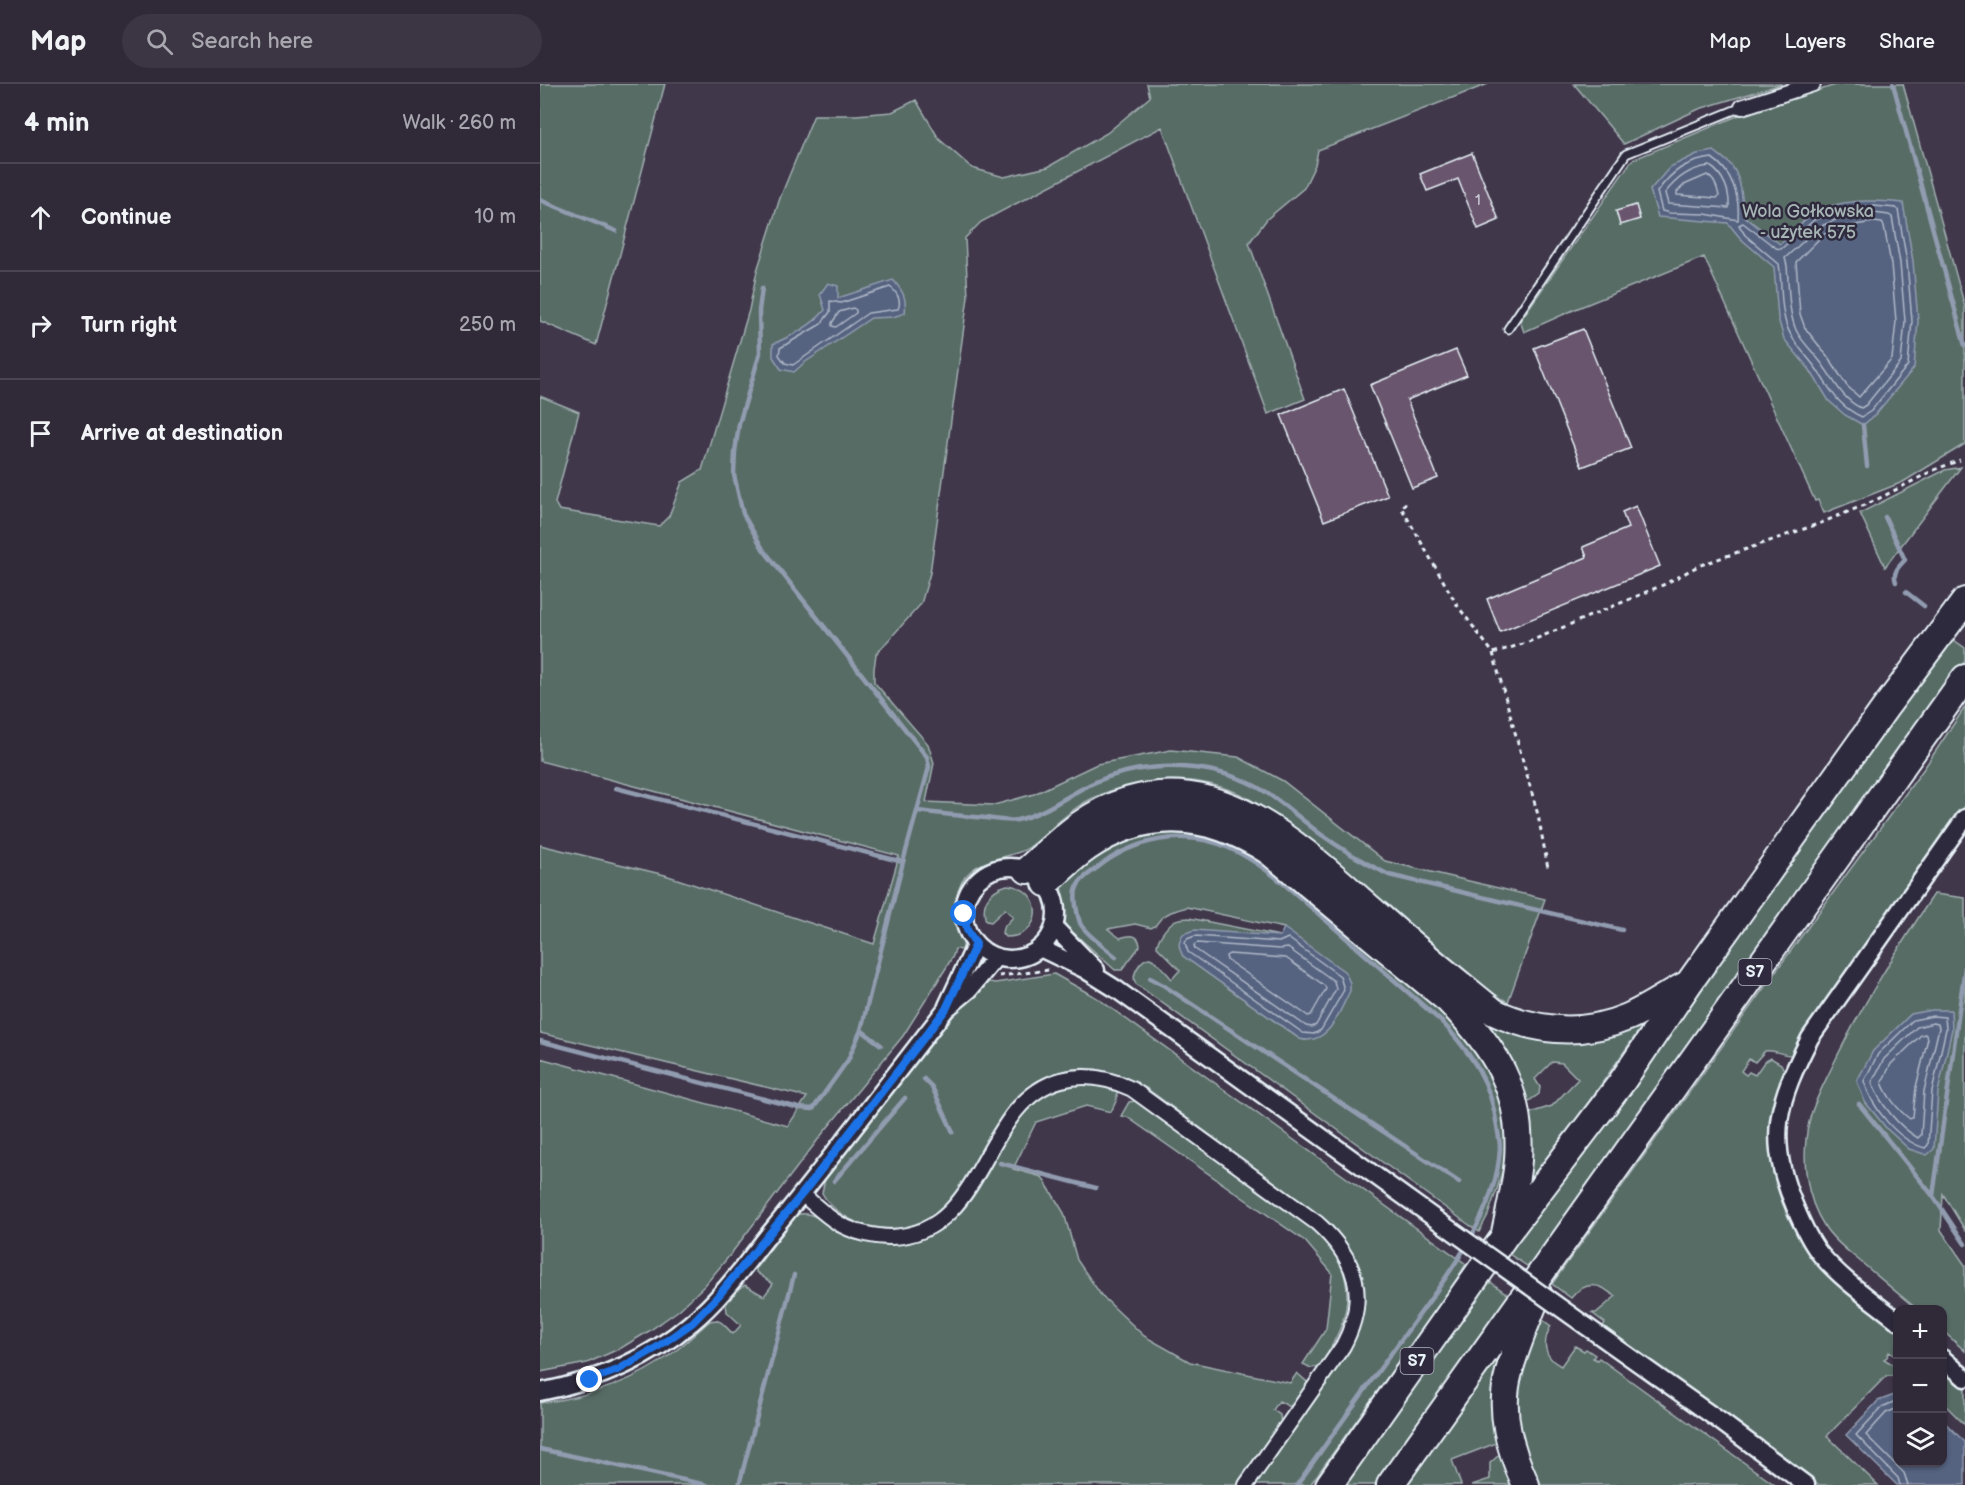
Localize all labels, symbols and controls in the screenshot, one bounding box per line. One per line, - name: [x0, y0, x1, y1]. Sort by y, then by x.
- search box: [122, 14, 542, 68]
- text: Map: [30, 25, 86, 58]
- icon: search: [143, 25, 176, 58]
- text: Search here: [191, 28, 313, 55]
- text: Map: [1709, 29, 1751, 54]
- text: Layers: [1784, 29, 1846, 54]
- text: Share: [1879, 29, 1935, 54]
- text: 4 min: [24, 108, 89, 139]
- text: Walk · 260 m: [403, 111, 516, 135]
- house number: 1: [1475, 191, 1481, 210]
- icon: ahead: [24, 201, 57, 234]
- park label: Wola Gołkowska - użytek 575: [1742, 201, 1874, 243]
- text: Continue: [81, 204, 171, 231]
- text: 10 m: [475, 205, 516, 229]
- icon: right: [24, 309, 57, 342]
- text: Turn right: [81, 312, 177, 339]
- text: 250 m: [459, 313, 516, 337]
- icon: arrive: [24, 417, 57, 450]
- text: Arrive at destination: [81, 420, 283, 447]
- route start: [950, 900, 976, 926]
- road number: S7: [1738, 959, 1772, 985]
- map controls: [1893, 1305, 1947, 1467]
- button: +: [1893, 1305, 1947, 1359]
- road number: S7: [1400, 1348, 1434, 1374]
- button: −: [1893, 1359, 1947, 1413]
- route end: [576, 1366, 602, 1392]
- button: layers: [1893, 1413, 1947, 1467]

